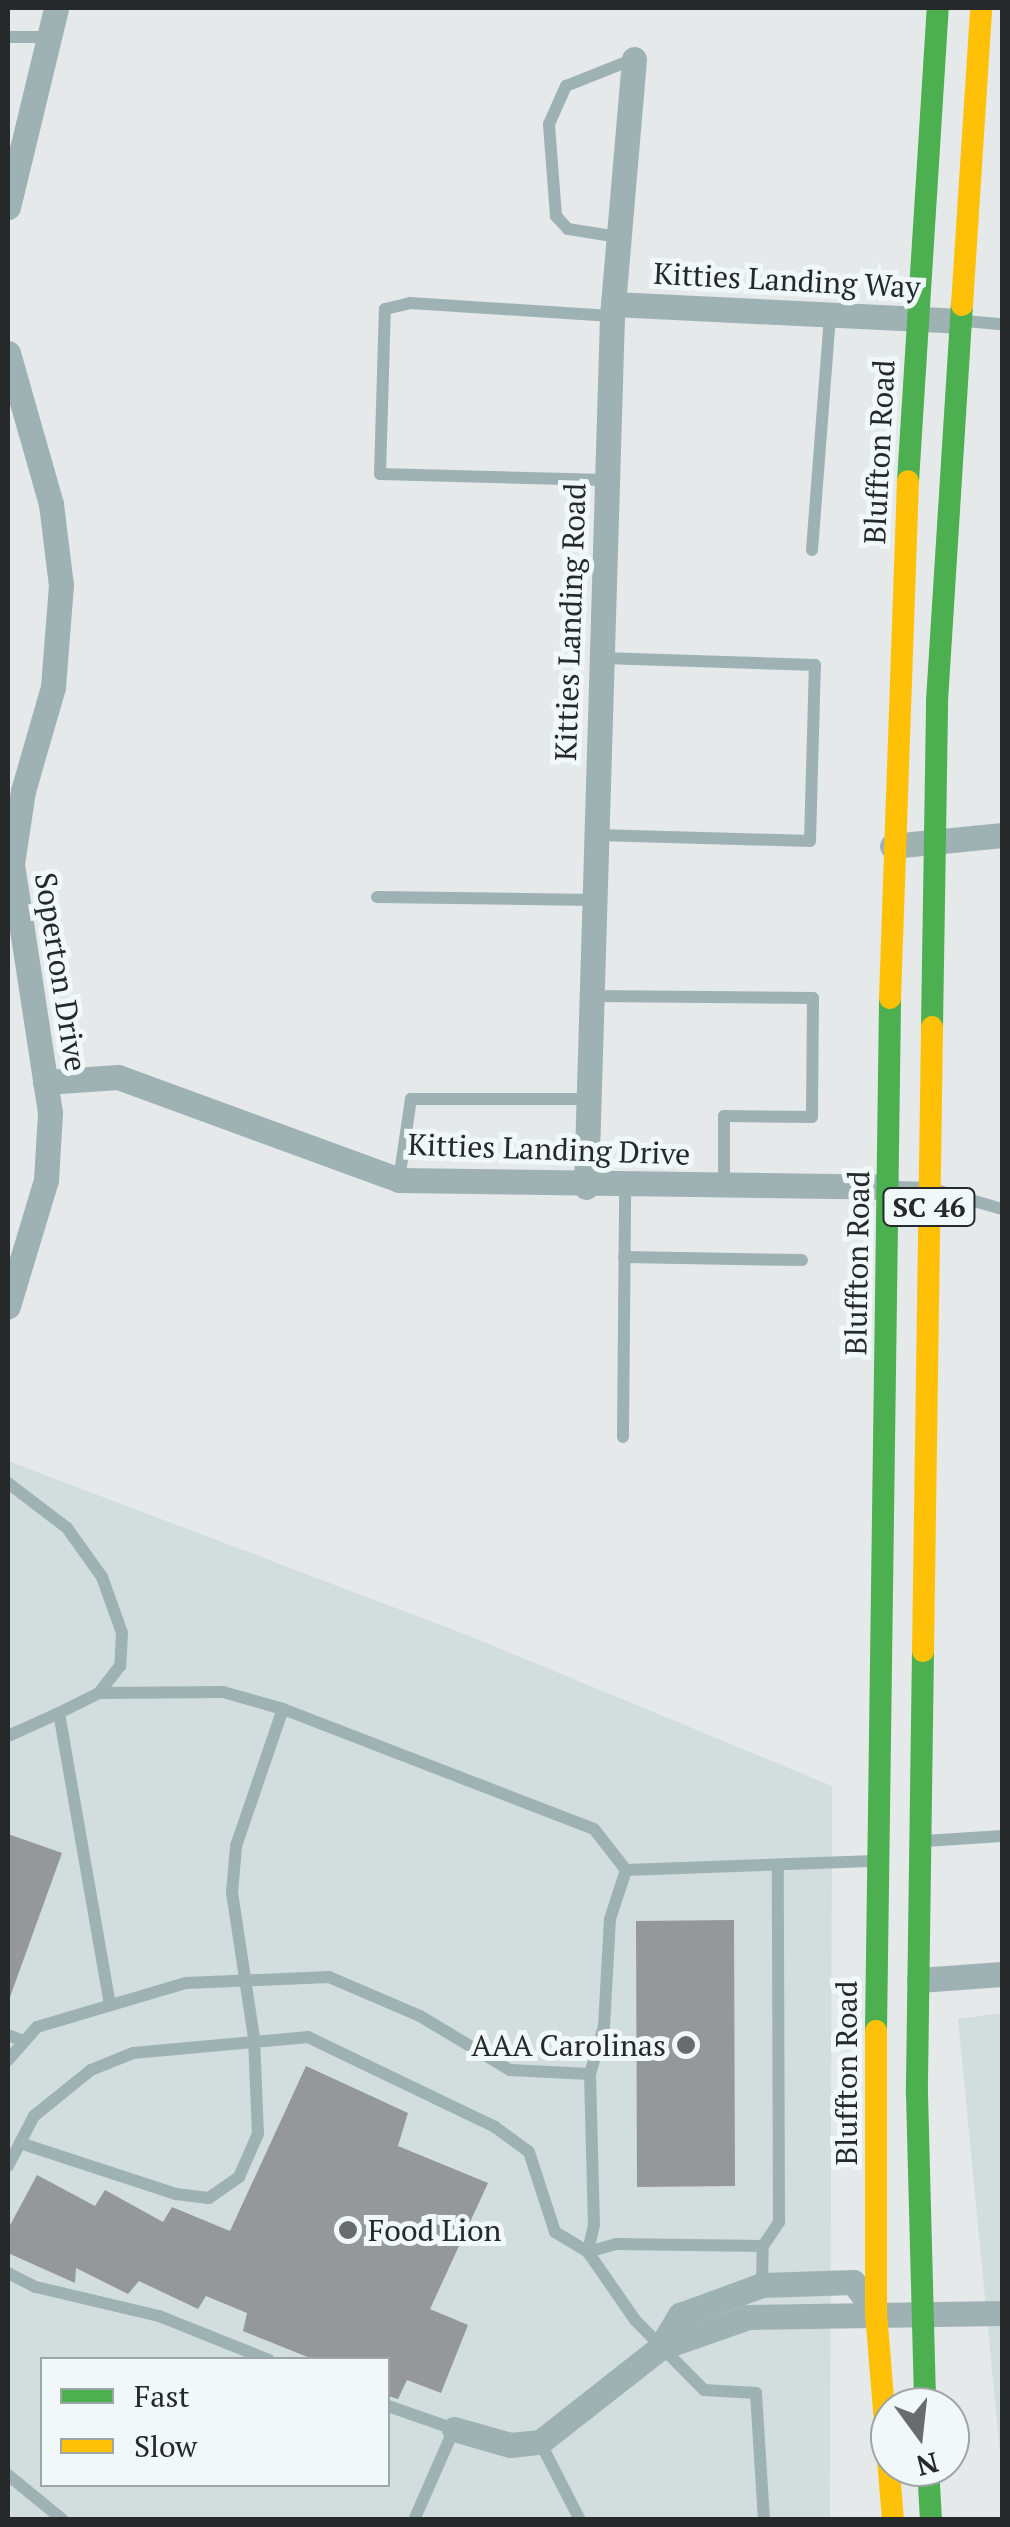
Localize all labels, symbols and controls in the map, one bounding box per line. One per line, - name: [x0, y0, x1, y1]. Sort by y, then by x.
- street label: Kitties Landing Way: [653, 255, 921, 305]
- street label: Bluffton Road: [856, 359, 902, 545]
- street label: Kitties Landing Road: [547, 482, 593, 762]
- street label: Soperton Drive: [28, 870, 94, 1074]
- street label: Kitties Landing Drive: [407, 1126, 691, 1172]
- street label: Bluffton Road: [837, 1170, 877, 1356]
- road number: SC 46: [882, 1184, 976, 1230]
- street label: Bluffton Road: [828, 1981, 864, 2165]
- place label: AAA Carolinas: [471, 2027, 666, 2063]
- marker: AAA Carolinas: [675, 2034, 697, 2056]
- place label: Food Lion: [368, 2212, 501, 2248]
- marker: Food Lion: [337, 2219, 359, 2241]
- legend: [40, 2357, 390, 2487]
- text: Fast: [134, 2376, 190, 2416]
- north arrow: [870, 2387, 970, 2487]
- text: Slow: [134, 2426, 197, 2466]
- text: N: [912, 2444, 942, 2485]

